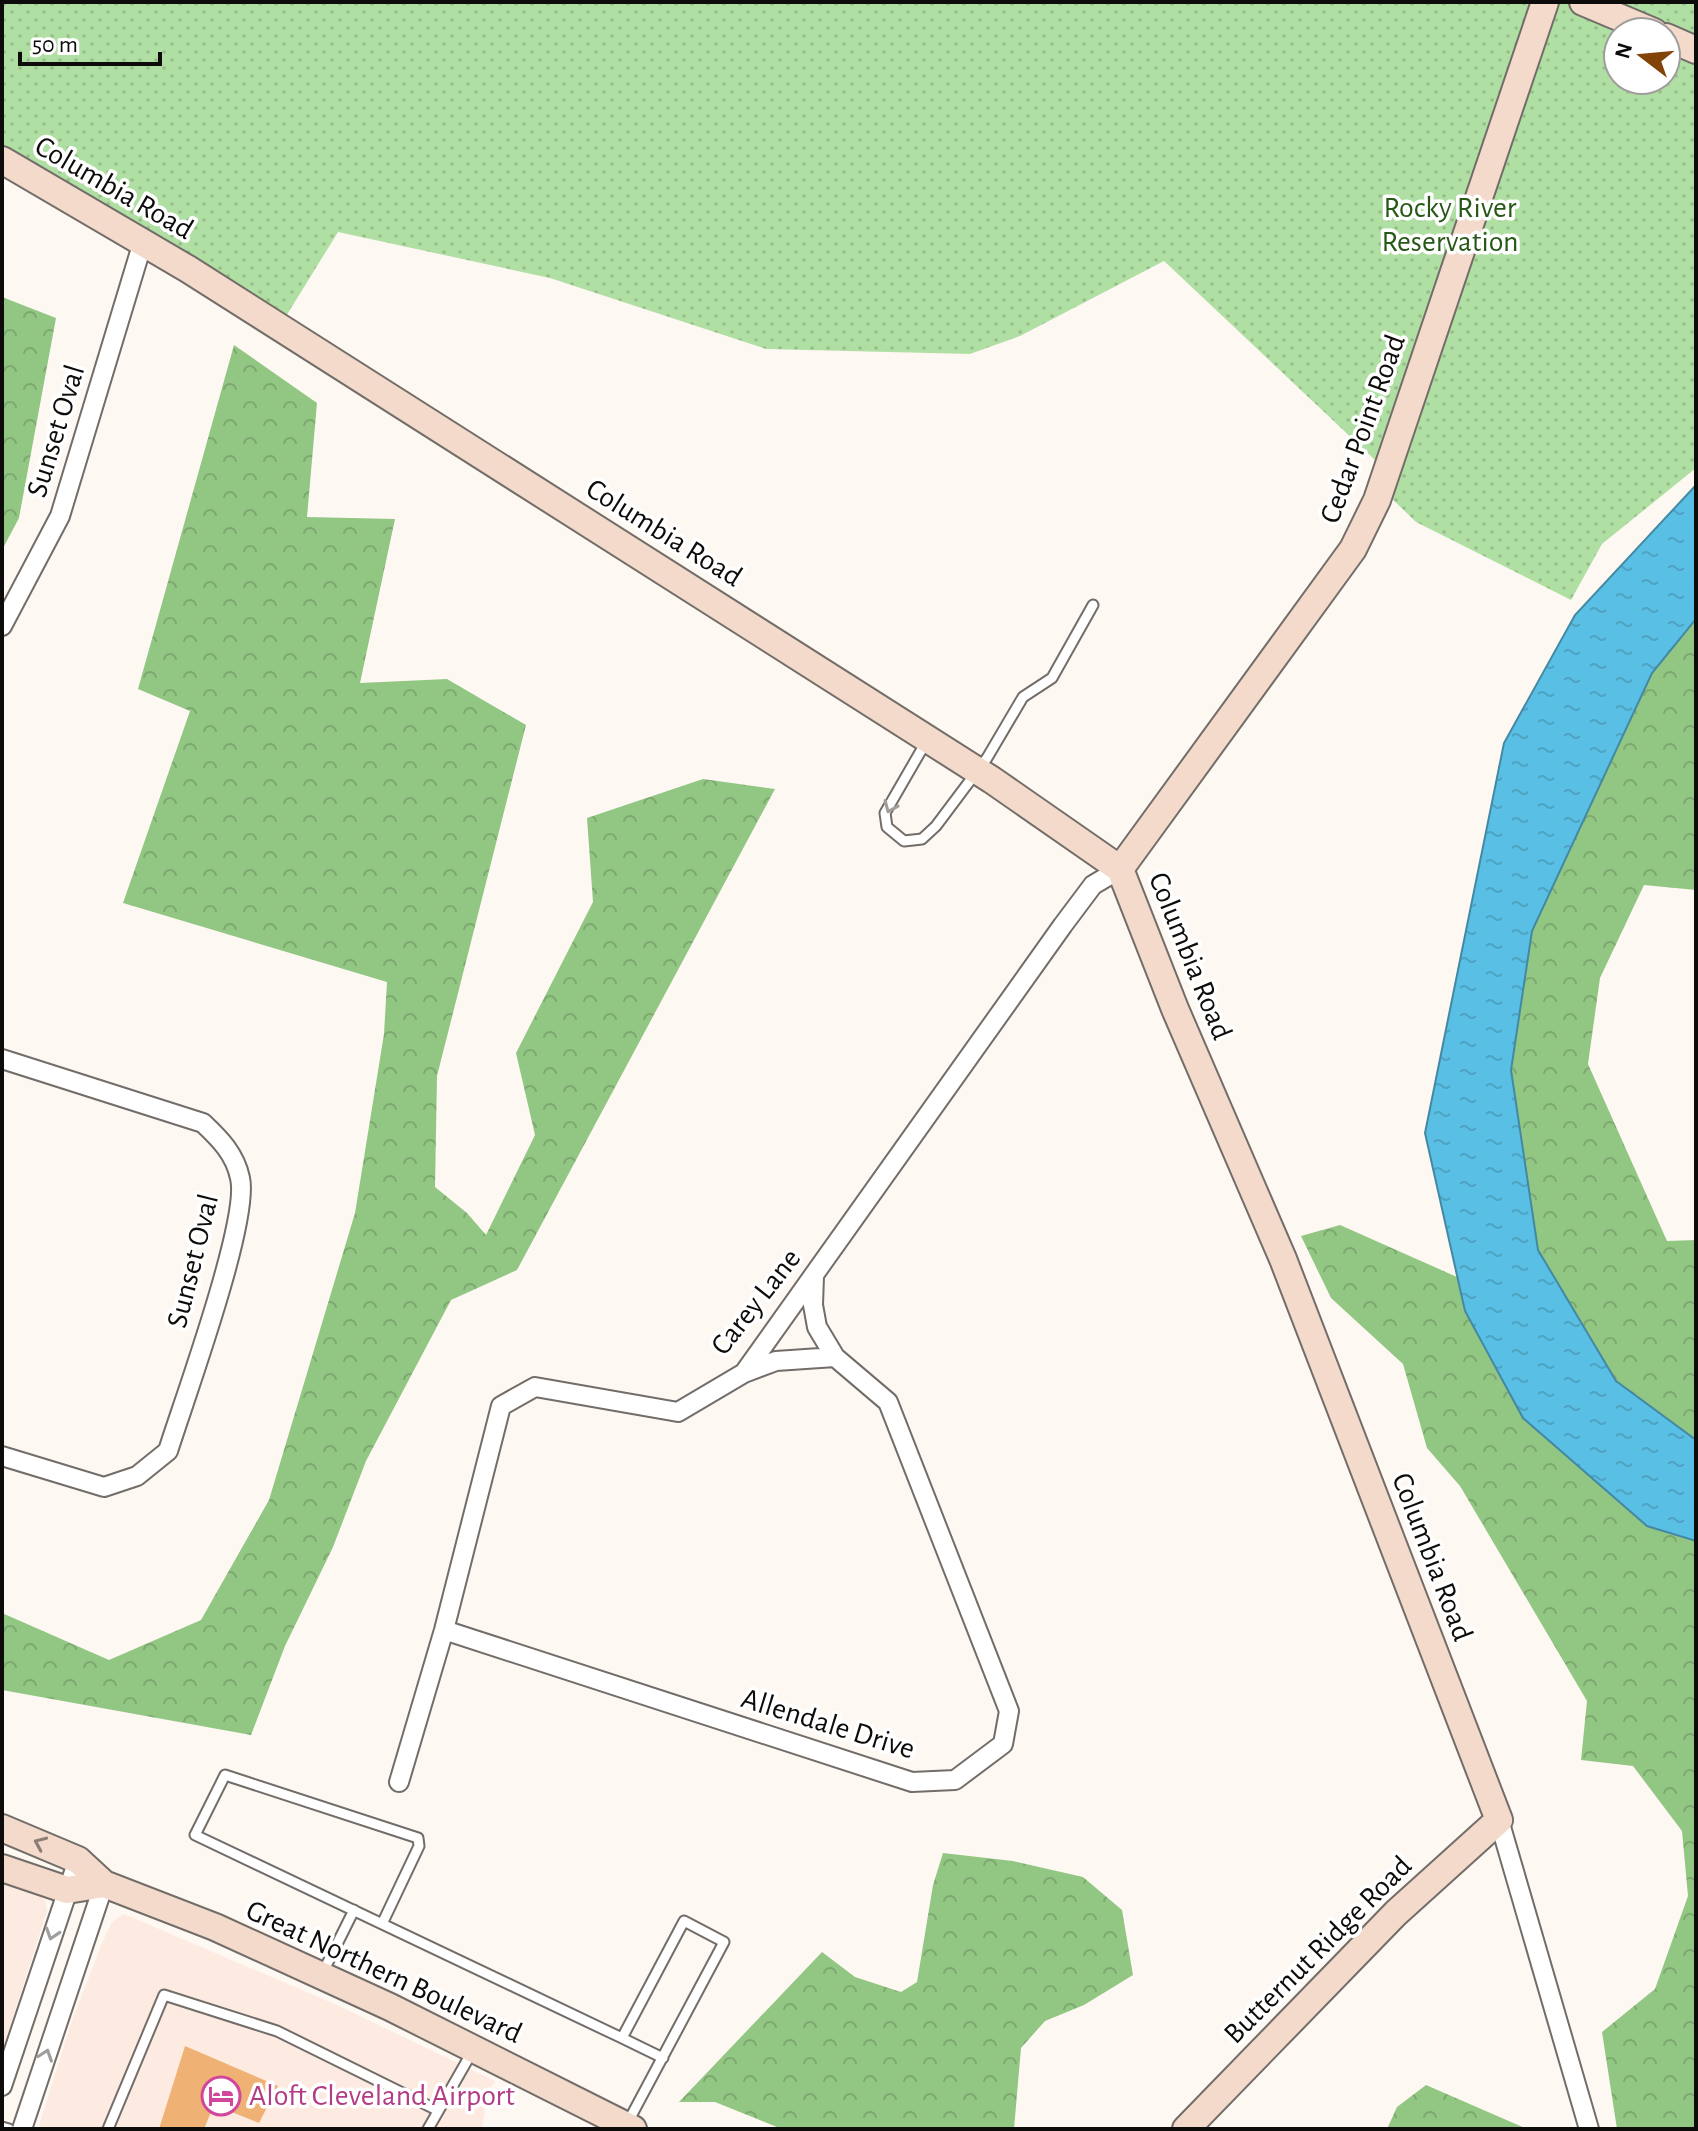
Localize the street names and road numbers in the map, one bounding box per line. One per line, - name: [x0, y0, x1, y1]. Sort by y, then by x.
- street label: Columbia Road: [30, 131, 198, 245]
- street label: Cedar Point Road: [1315, 331, 1411, 527]
- street label: Sunset Oval: [22, 361, 90, 501]
- street label: Columbia Road: [581, 473, 747, 593]
- street label: Columbia Road: [1143, 868, 1237, 1044]
- street label: Sunset Oval: [162, 1191, 224, 1331]
- street label: Carey Lane: [705, 1243, 807, 1361]
- street label: Columbia Road: [1386, 1469, 1478, 1645]
- street label: Allendale Drive: [738, 1683, 918, 1765]
- street label: Butternut Ridge Road: [1218, 1850, 1418, 2050]
- street label: Great Northern Boulevard: [242, 1895, 526, 2049]

